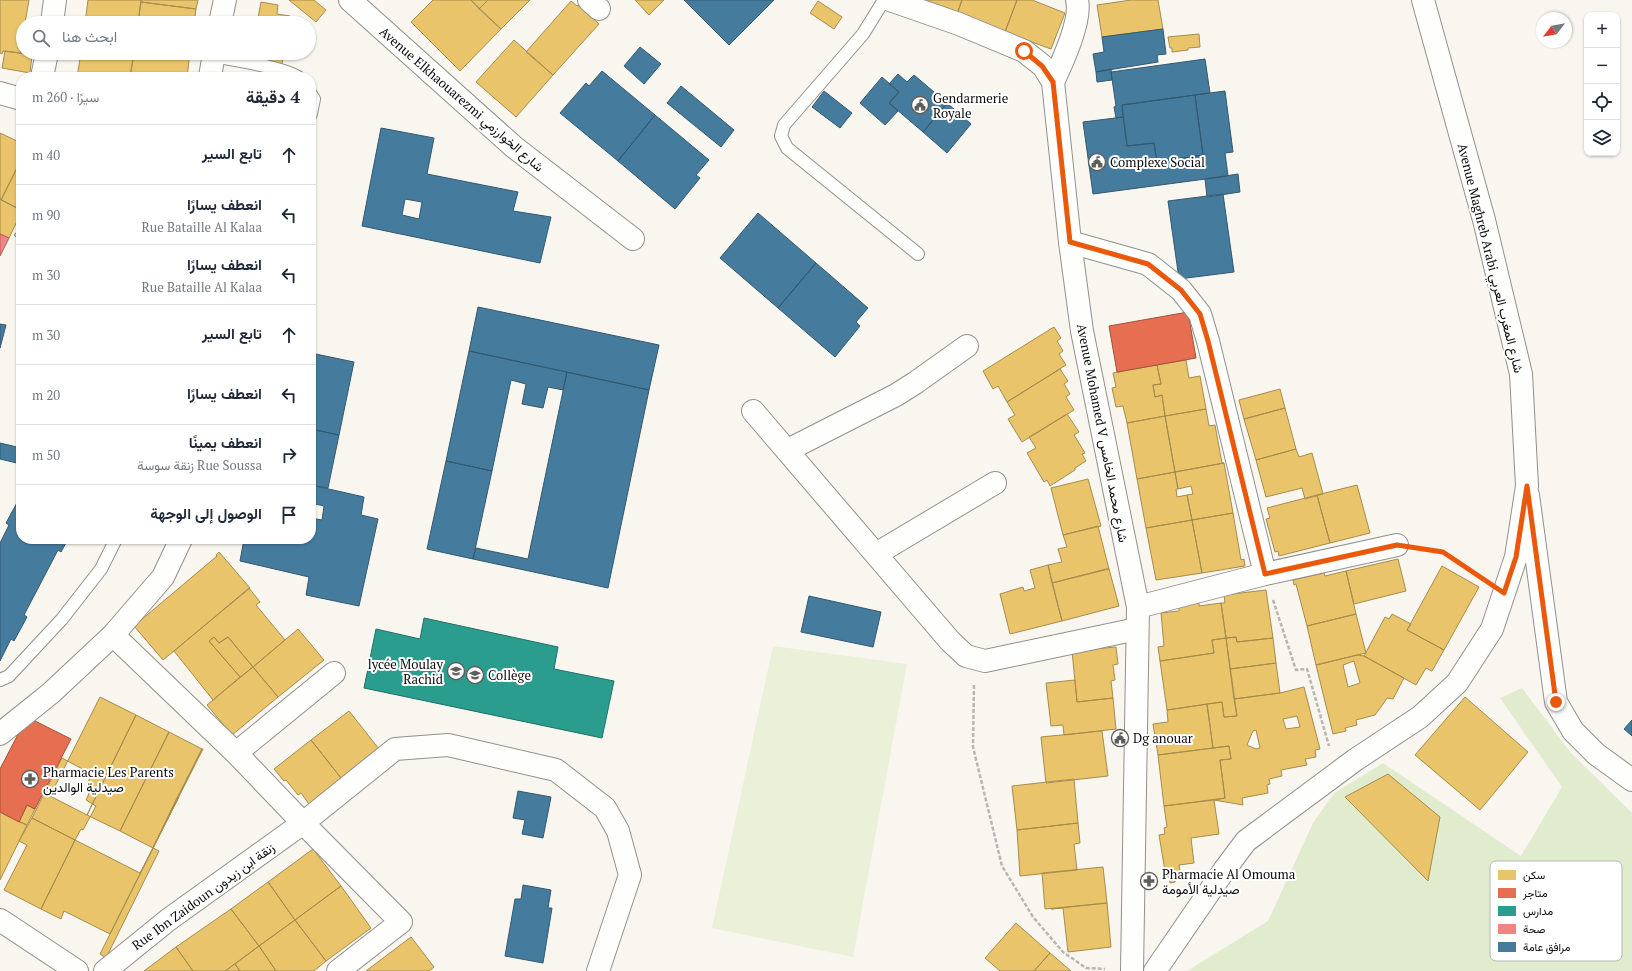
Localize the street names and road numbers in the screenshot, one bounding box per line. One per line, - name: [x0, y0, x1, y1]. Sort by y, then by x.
- street label: Avenue Elkhaouarezmi شارع الخوارزمي: [375, 23, 548, 177]
- street label: Avenue Maghreb Arabi شارع المغرب العربي: [1452, 141, 1528, 375]
- street label: Avenue Mohamed V شارع محمد الخامس: [1072, 322, 1133, 544]
- street label: Rue Ibn Zaidoun زنقة ابن زيدون: [128, 838, 278, 954]

